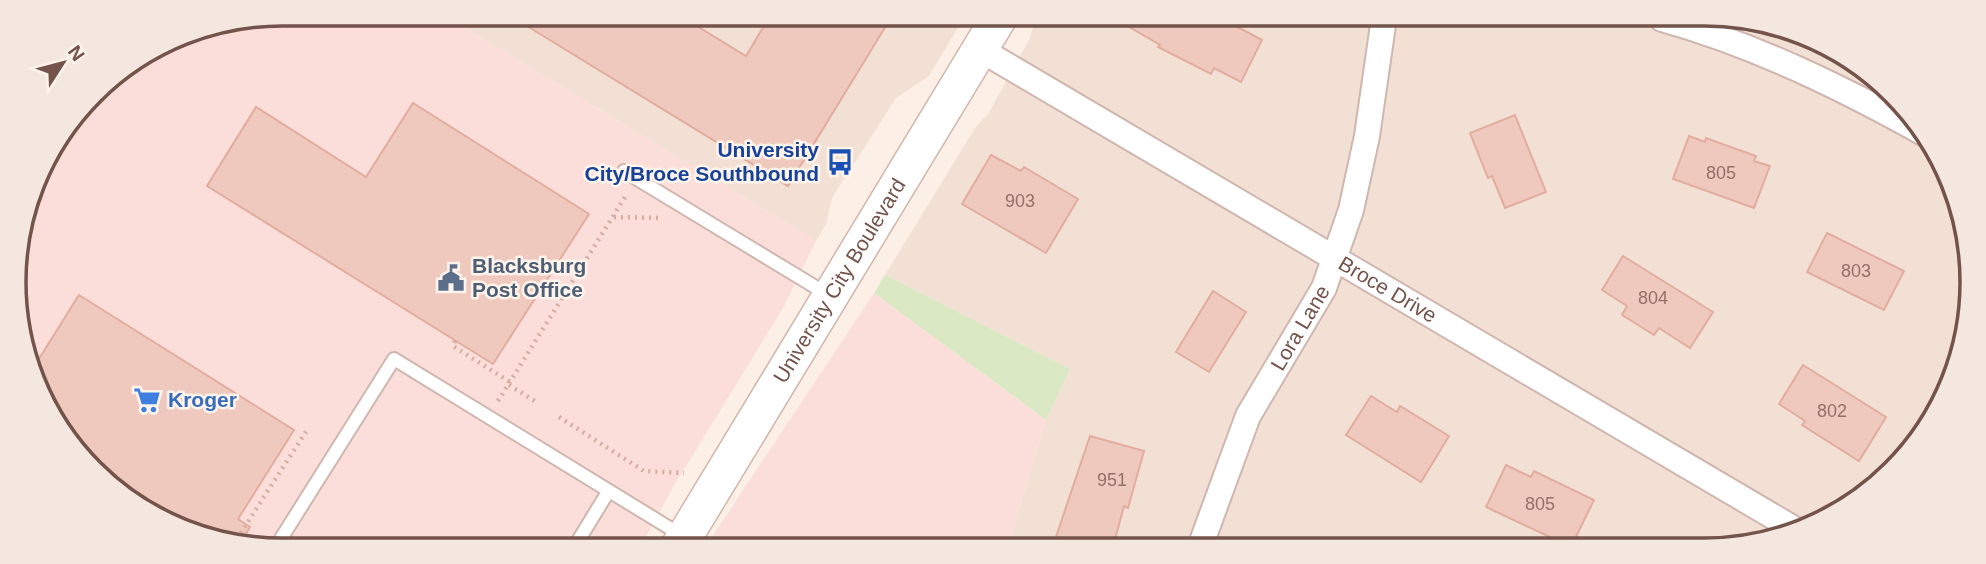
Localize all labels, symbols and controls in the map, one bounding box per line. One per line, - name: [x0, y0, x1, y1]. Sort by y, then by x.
- north arrow: [28, 28, 98, 98]
- text: N: [64, 42, 89, 65]
- place label: University City/Broce Southbound: [585, 138, 819, 185]
- bus stop icon: University City/Broce Southbound: [825, 147, 855, 177]
- house number: 805: [1706, 163, 1736, 183]
- street label: University City Boulevard: [769, 174, 910, 387]
- house number: 903: [1005, 191, 1035, 211]
- street label: Broce Drive: [1335, 251, 1441, 327]
- place label: Blacksburg Post Office: [472, 254, 586, 301]
- house number: 803: [1841, 261, 1871, 281]
- public building icon: Blacksburg Post Office: [436, 263, 466, 293]
- street label: Lora Lane: [1266, 281, 1334, 374]
- house number: 804: [1638, 288, 1668, 308]
- supermarket icon: Kroger: [132, 385, 162, 415]
- place label: Kroger: [168, 388, 237, 411]
- house number: 802: [1817, 401, 1847, 421]
- house number: 951: [1097, 470, 1127, 490]
- house number: 805: [1525, 494, 1555, 514]

